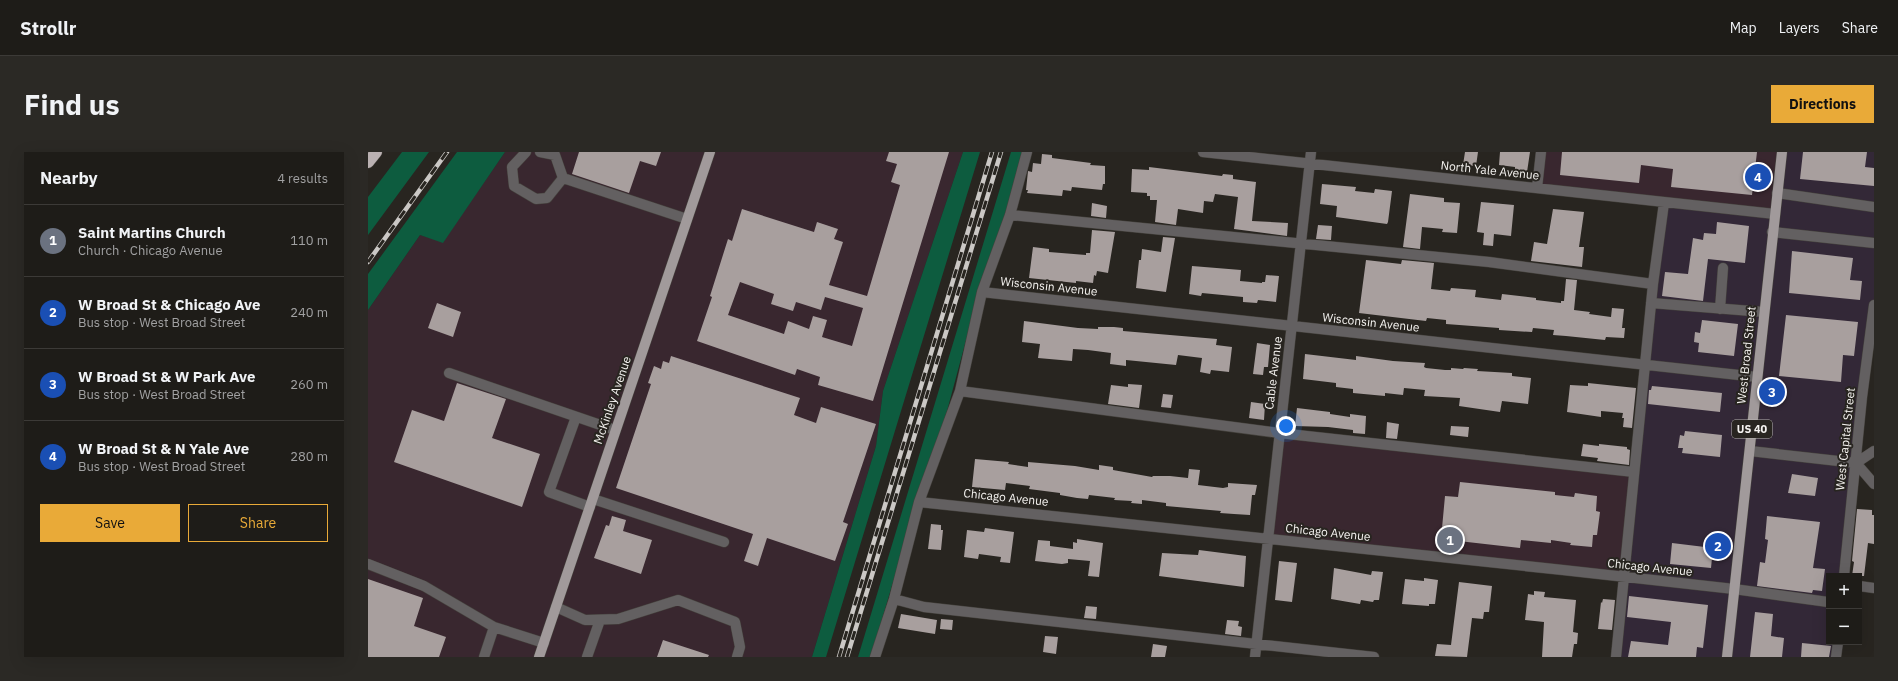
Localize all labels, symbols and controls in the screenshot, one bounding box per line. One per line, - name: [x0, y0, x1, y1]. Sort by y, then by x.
- text: Strollr: [20, 16, 76, 40]
- text: Map: [1730, 19, 1757, 37]
- text: Layers: [1779, 19, 1820, 37]
- text: Share: [1842, 19, 1878, 37]
- button: Directions: [1771, 85, 1874, 123]
- text: Find us: [24, 86, 120, 123]
- street label: North Yale Avenue: [1440, 157, 1541, 183]
- pin: 4: [1745, 162, 1771, 192]
- text: Nearby: [40, 167, 98, 189]
- text: 4 results: [277, 170, 328, 187]
- text: Saint Martins Church: [78, 223, 226, 242]
- text: 1: [49, 232, 57, 249]
- text: 110 m: [290, 232, 328, 249]
- text: Church · Chicago Avenue: [78, 242, 223, 259]
- street label: Wisconsin Avenue: [1000, 273, 1099, 299]
- text: W Broad St & Chicago Ave: [78, 295, 260, 314]
- text: 2: [49, 304, 57, 321]
- text: 240 m: [290, 304, 328, 321]
- street label: West Broad Street: [1733, 306, 1759, 404]
- street label: Wisconsin Avenue: [1322, 309, 1421, 335]
- text: Bus stop · West Broad Street: [78, 314, 245, 331]
- street label: Cable Avenue: [1261, 335, 1285, 410]
- street label: McKinley Avenue: [590, 354, 634, 446]
- text: W Broad St & W Park Ave: [78, 367, 255, 386]
- text: 3: [49, 376, 57, 393]
- text: 260 m: [290, 376, 328, 393]
- pin: 3: [1759, 377, 1785, 407]
- text: Bus stop · West Broad Street: [78, 386, 245, 403]
- street label: West Capital Street: [1832, 387, 1858, 491]
- your location: [1276, 416, 1296, 436]
- road number: US 40: [1732, 420, 1772, 438]
- text: W Broad St & N Yale Ave: [78, 439, 249, 458]
- text: 4: [49, 448, 57, 465]
- text: 280 m: [290, 448, 328, 465]
- text: Bus stop · West Broad Street: [78, 458, 245, 475]
- street label: Chicago Avenue: [963, 485, 1050, 509]
- button: Save: [40, 504, 180, 542]
- button: Share: [188, 504, 328, 542]
- street label: Chicago Avenue: [1285, 520, 1372, 544]
- pin: 1: [1437, 525, 1463, 555]
- pin: 2: [1705, 531, 1731, 561]
- street label: Chicago Avenue: [1607, 555, 1694, 579]
- map controls: [1826, 573, 1862, 645]
- button: +: [1826, 573, 1862, 609]
- button: −: [1826, 609, 1862, 645]

